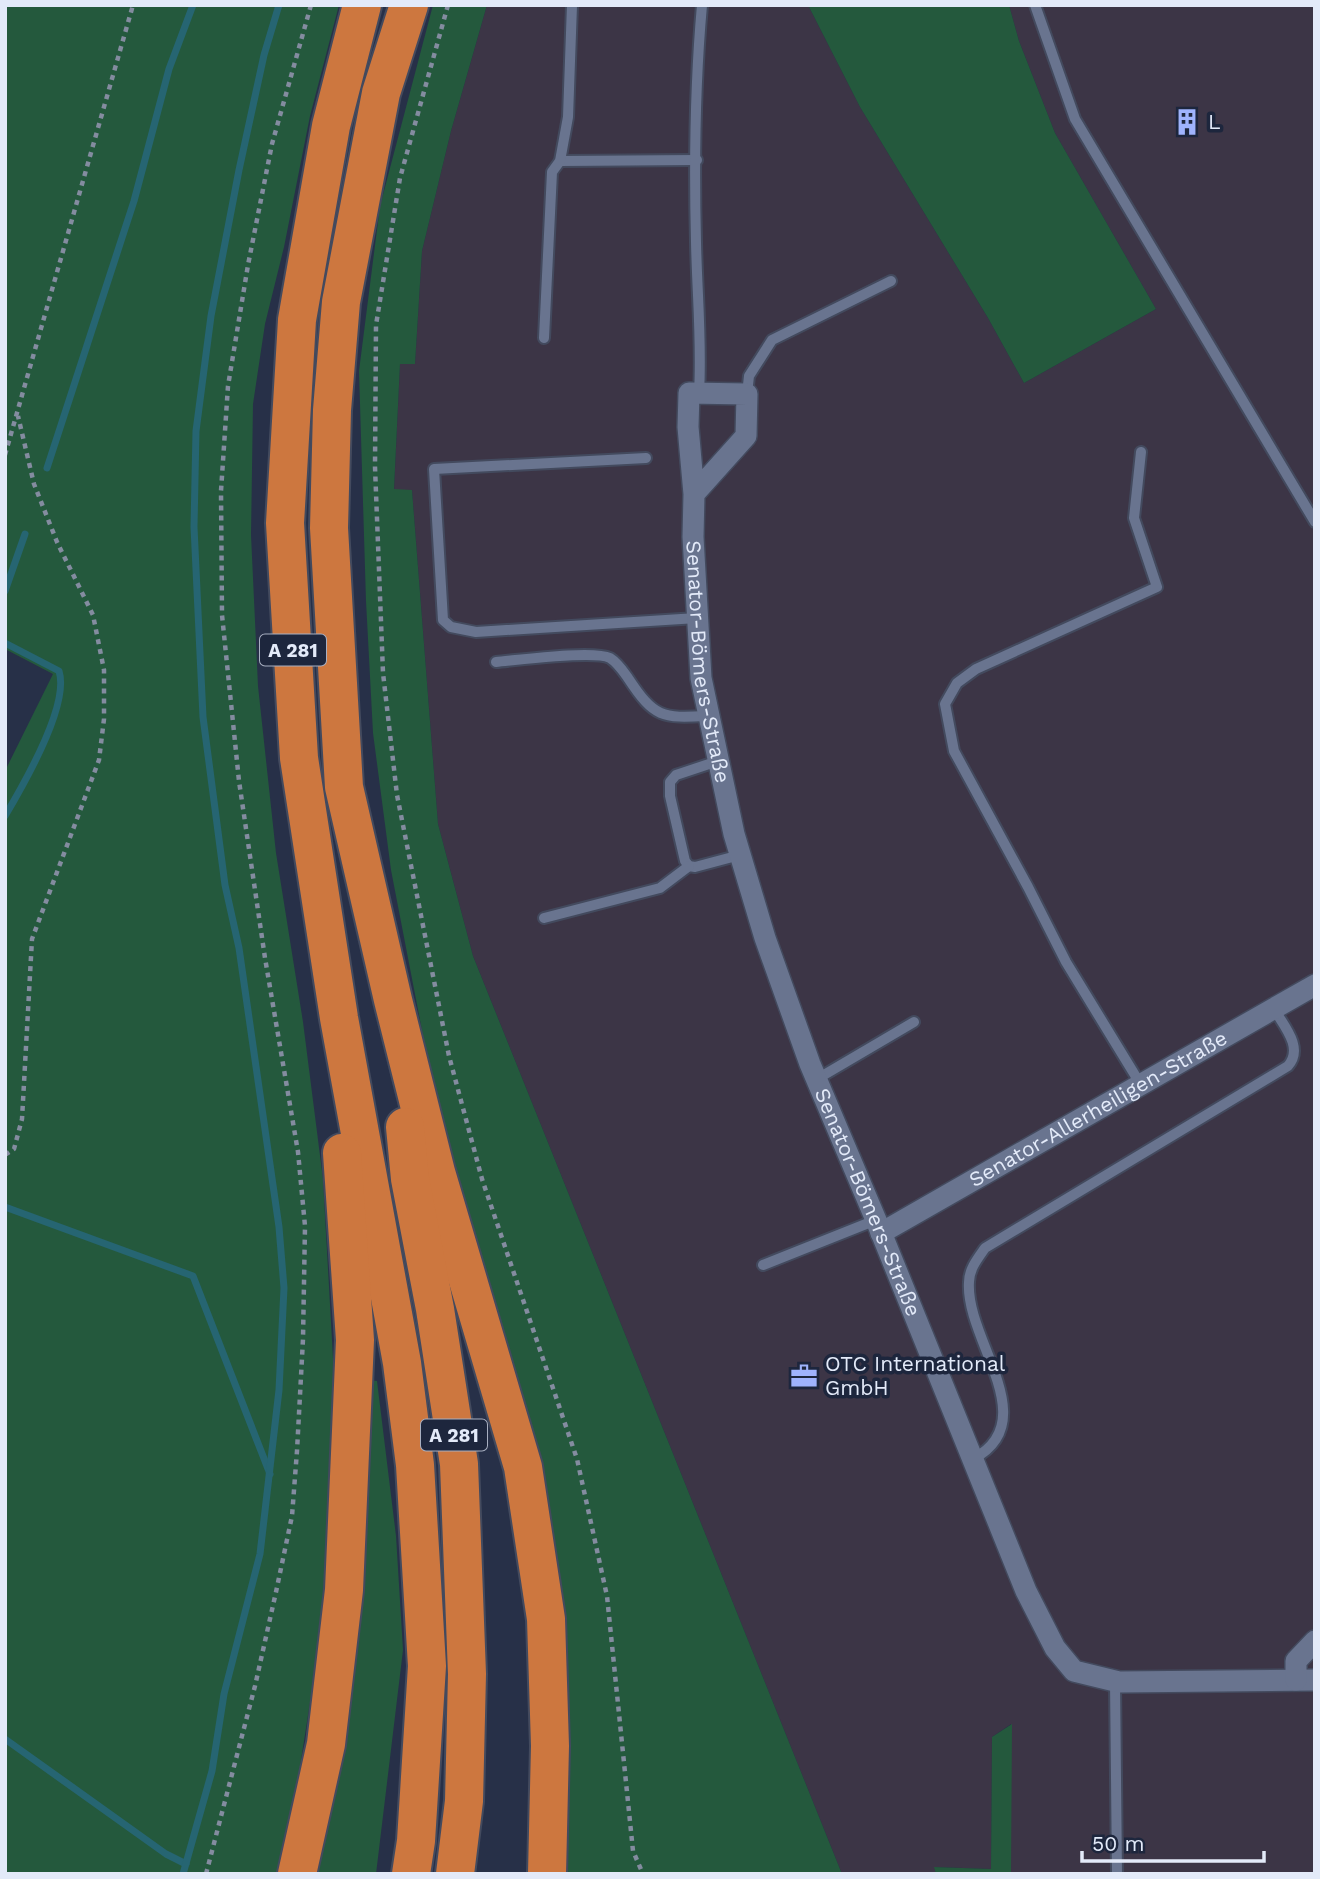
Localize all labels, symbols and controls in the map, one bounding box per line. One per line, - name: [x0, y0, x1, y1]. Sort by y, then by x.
- building icon: L: [1172, 107, 1202, 137]
- place label: L: [1208, 109, 1221, 134]
- street label: Senator-Bömers-Straße: [681, 540, 736, 785]
- road number: A 281: [260, 635, 326, 666]
- street label: Senator-Allerheiligen-Straße: [964, 1025, 1231, 1192]
- street label: Senator-Bömers-Straße: [810, 1084, 927, 1320]
- place label: OTC International GmbH: [825, 1351, 1006, 1400]
- office icon: OTC International GmbH: [789, 1361, 819, 1391]
- road number: A 281: [421, 1420, 487, 1450]
- scale bar: [1082, 1820, 1264, 1864]
- text: 50 m: [1092, 1831, 1144, 1856]

